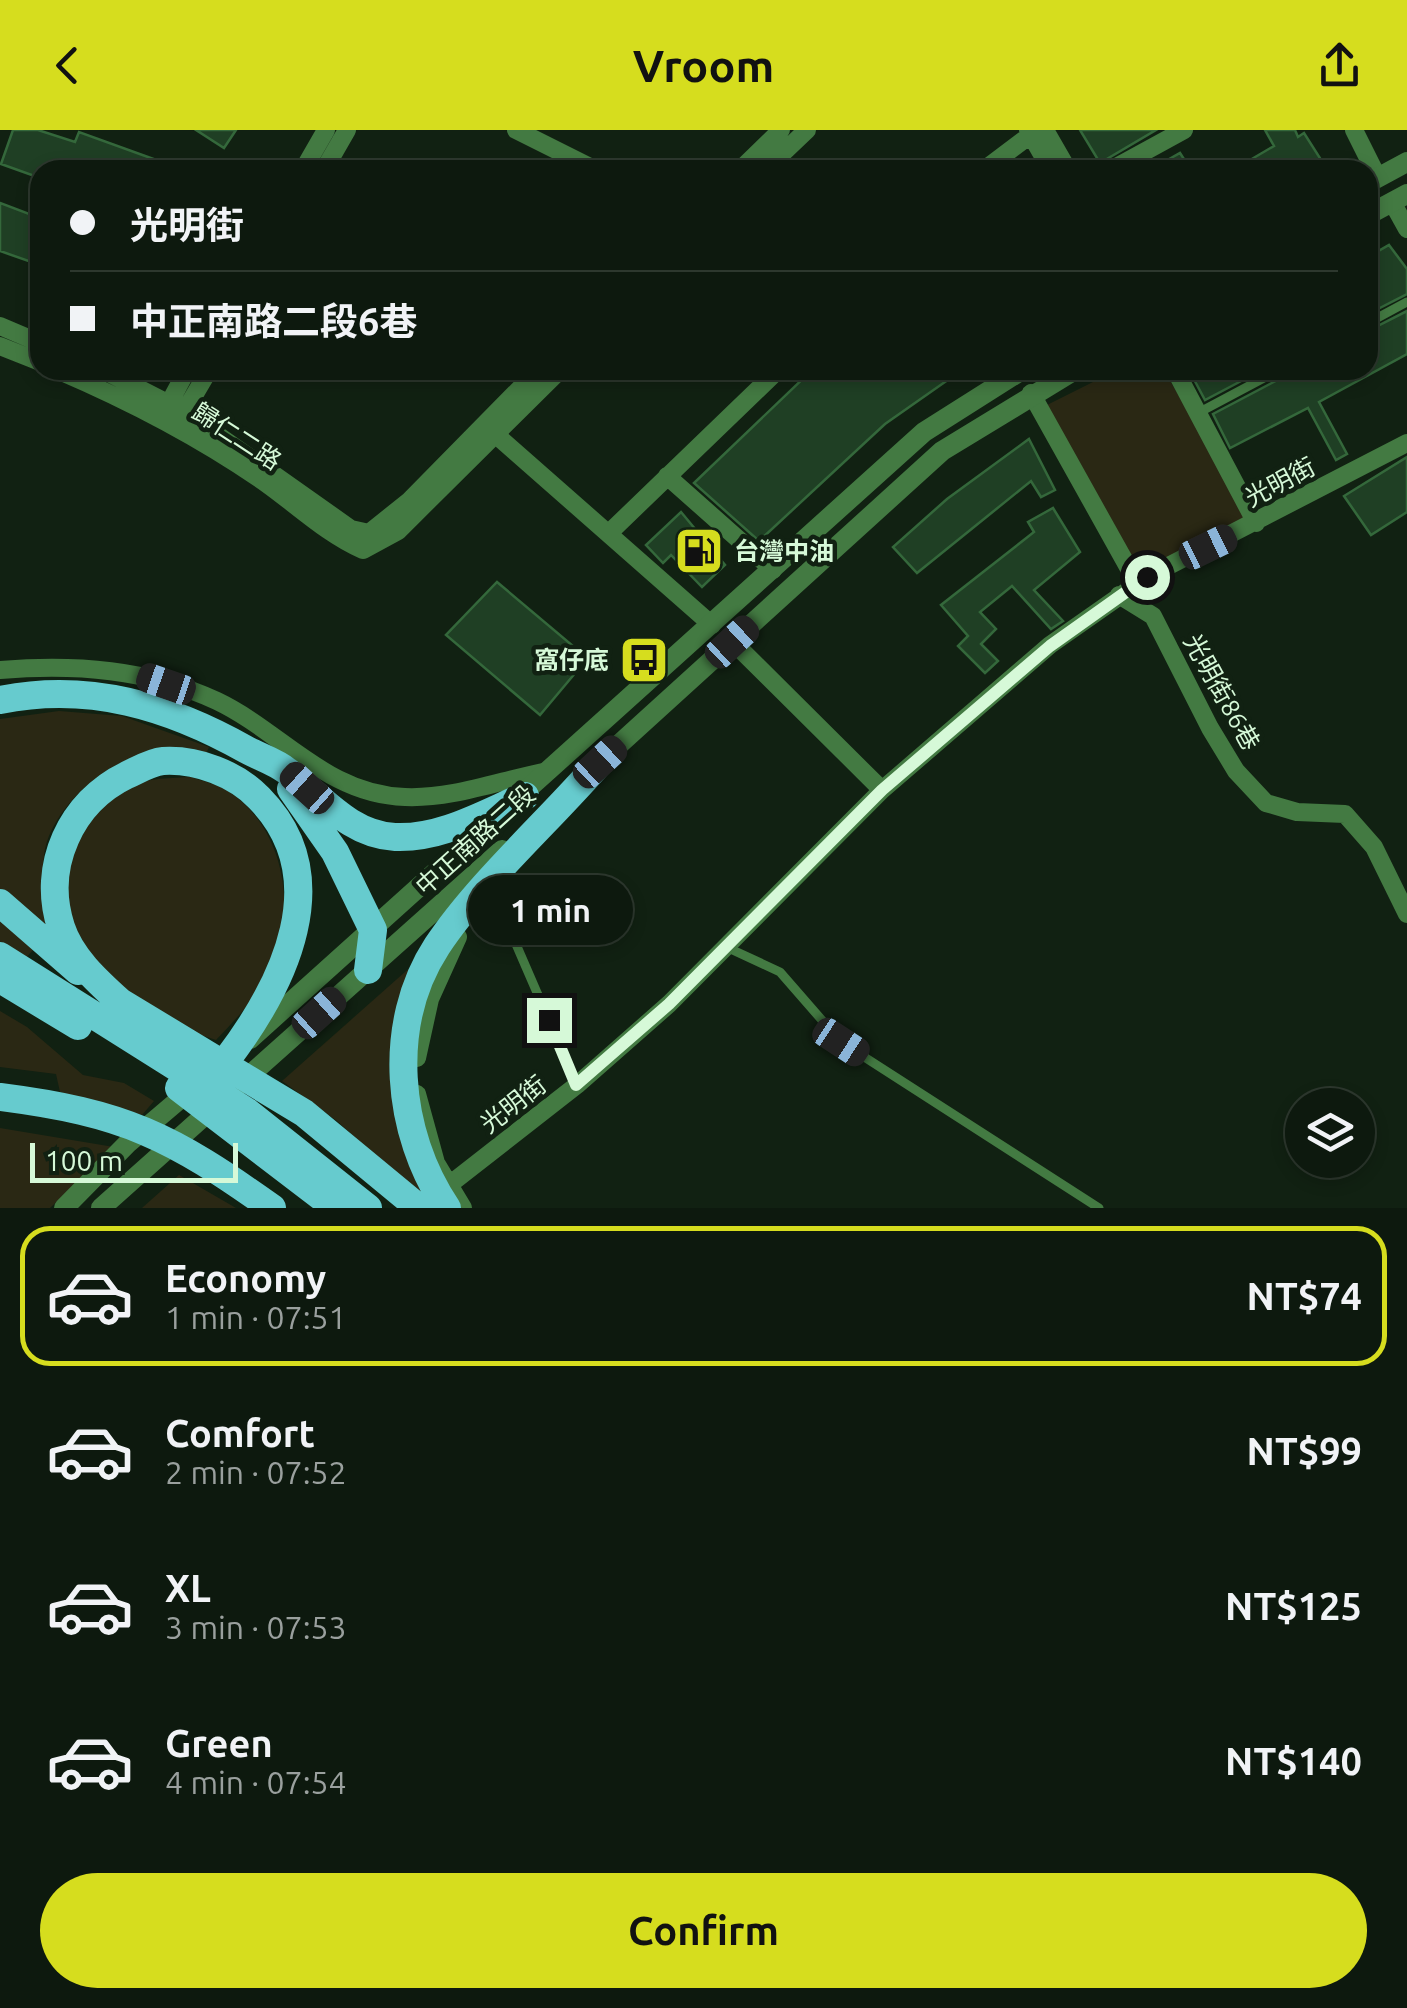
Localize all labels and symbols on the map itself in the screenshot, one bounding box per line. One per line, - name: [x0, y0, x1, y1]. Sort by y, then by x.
- street label: 歸仁二路: [187, 397, 287, 475]
- street label: 光明街: [1240, 452, 1320, 512]
- car: [1174, 520, 1242, 574]
- fuel station icon: 台灣中油: [673, 525, 725, 577]
- place label: 台灣中油: [734, 537, 834, 565]
- route start: [1125, 555, 1170, 600]
- car: [700, 611, 764, 673]
- street label: 光明街86巷: [1179, 629, 1265, 755]
- bus stop icon: 窩仔底: [618, 634, 670, 686]
- place label: 窩仔底: [534, 646, 609, 674]
- car: [133, 660, 199, 708]
- car: [568, 731, 632, 793]
- car: [275, 757, 339, 819]
- street label: 中正南路二段: [410, 779, 540, 901]
- callout: 1 min: [466, 875, 632, 945]
- car: [287, 982, 351, 1044]
- route end: [527, 998, 572, 1043]
- car: [808, 1013, 874, 1071]
- street label: 光明街: [475, 1070, 551, 1138]
- scale bar: [30, 1138, 238, 1182]

